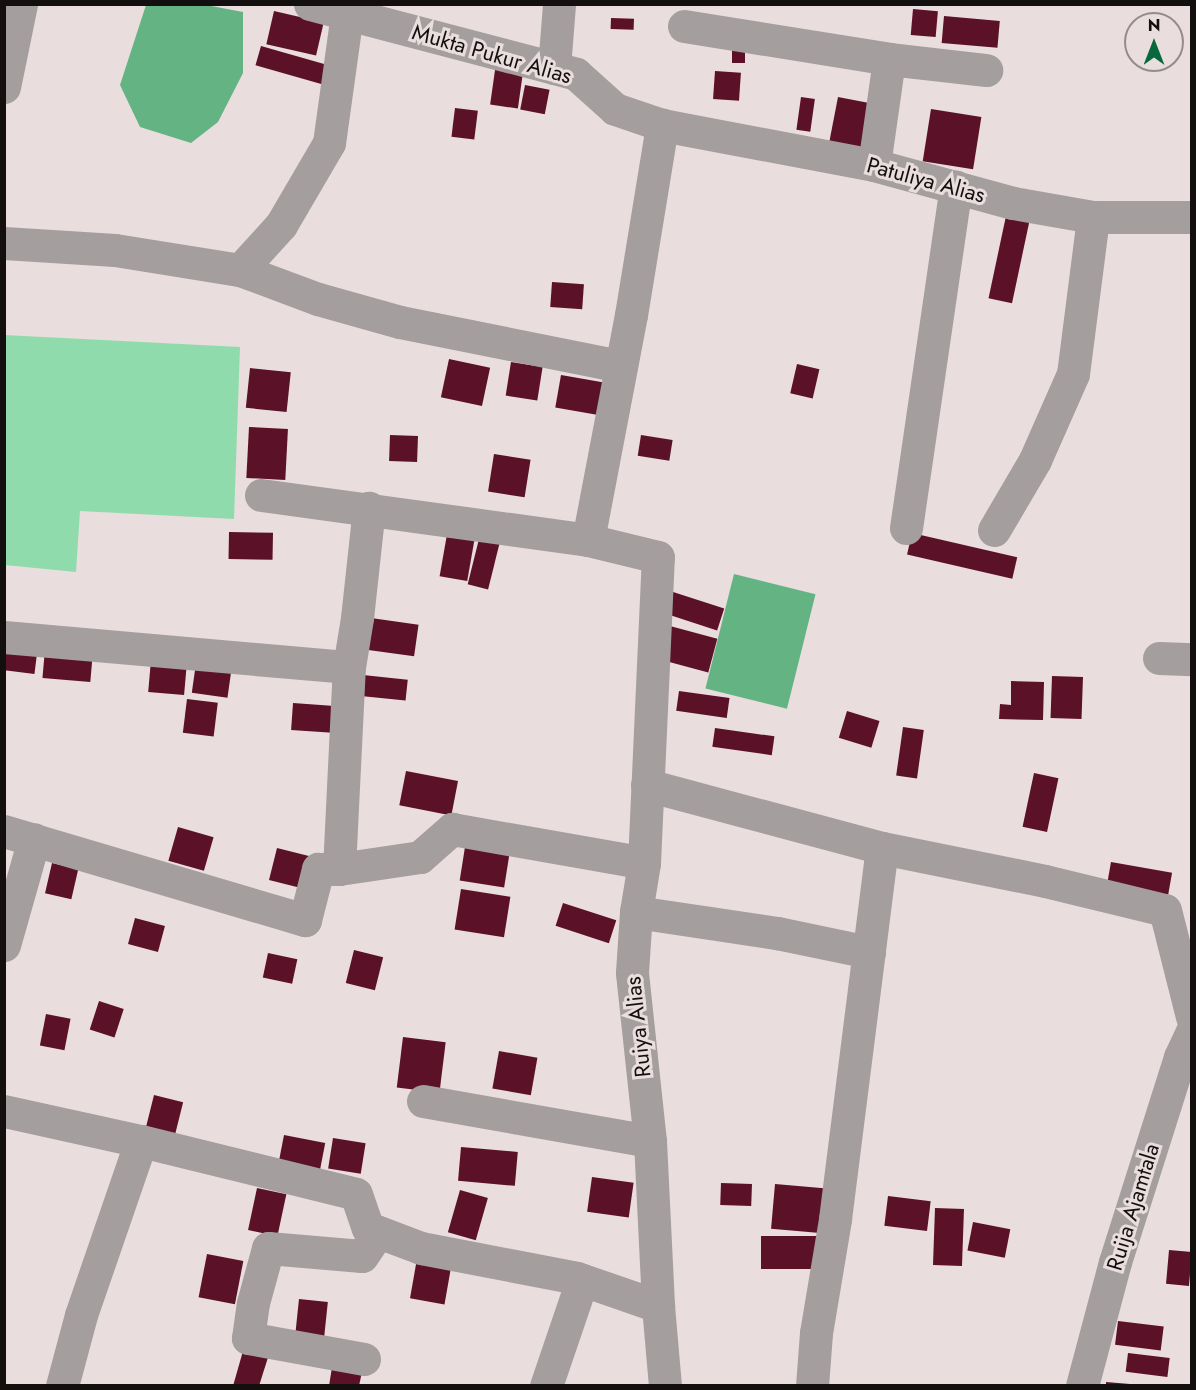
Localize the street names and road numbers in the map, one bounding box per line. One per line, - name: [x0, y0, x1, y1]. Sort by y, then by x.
- street label: Mukta Pukur Alias: [409, 19, 575, 89]
- street label: Patuliya Alias: [864, 152, 988, 208]
- street label: Ruiya Alias: [620, 975, 656, 1079]
- street label: Ruija Ajamtala: [1101, 1140, 1165, 1274]

